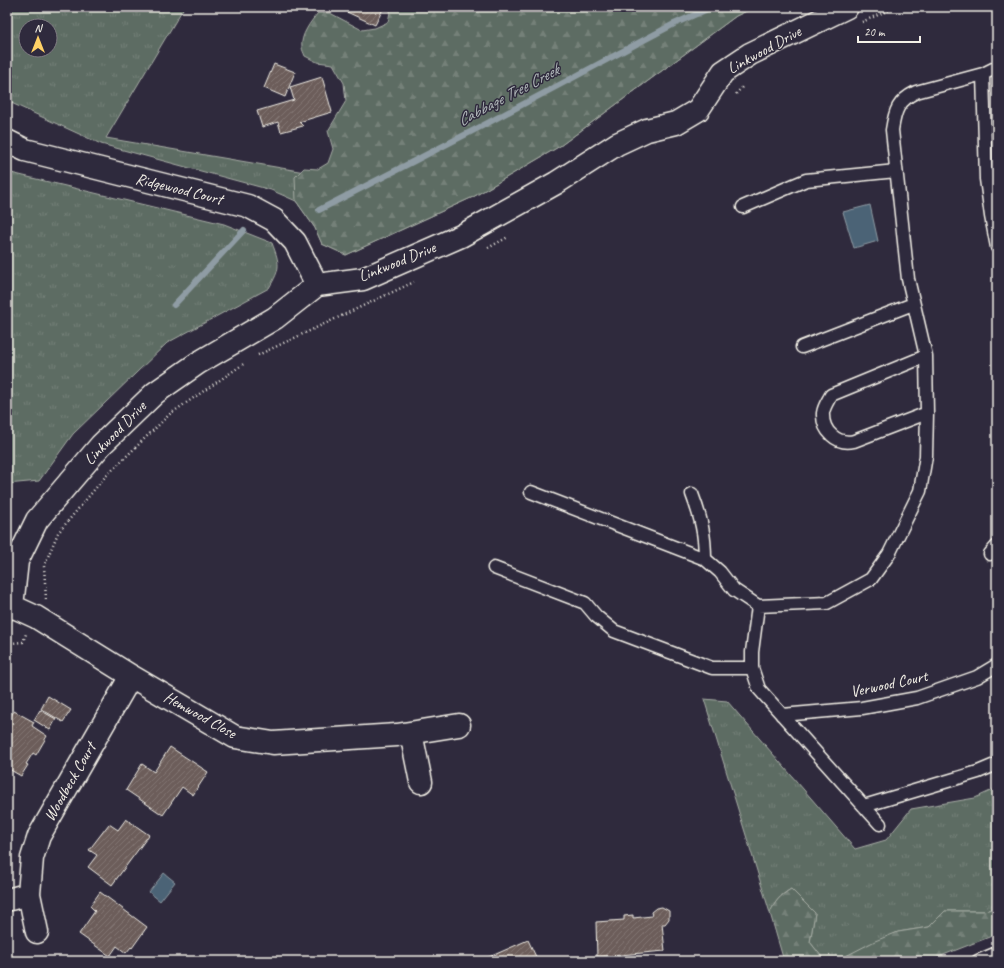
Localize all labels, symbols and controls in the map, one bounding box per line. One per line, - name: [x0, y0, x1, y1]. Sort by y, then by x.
- north arrow: [18, 18, 58, 58]
- scale bar: [858, 18, 920, 44]
- text: N: [35, 21, 44, 35]
- street label: Linkwood Drive: [724, 21, 806, 78]
- text: 20 m: [864, 24, 886, 40]
- water label: Cabbage Tree Creek: [454, 58, 566, 131]
- street label: Ridgewood Court: [134, 169, 227, 210]
- street label: Linkwood Drive: [356, 237, 440, 286]
- street label: Linkwood Drive: [80, 396, 152, 469]
- street label: Verwood Court: [849, 666, 931, 702]
- street label: Hemwood Close: [160, 687, 241, 744]
- street label: Woodbeck Court: [40, 737, 102, 825]

